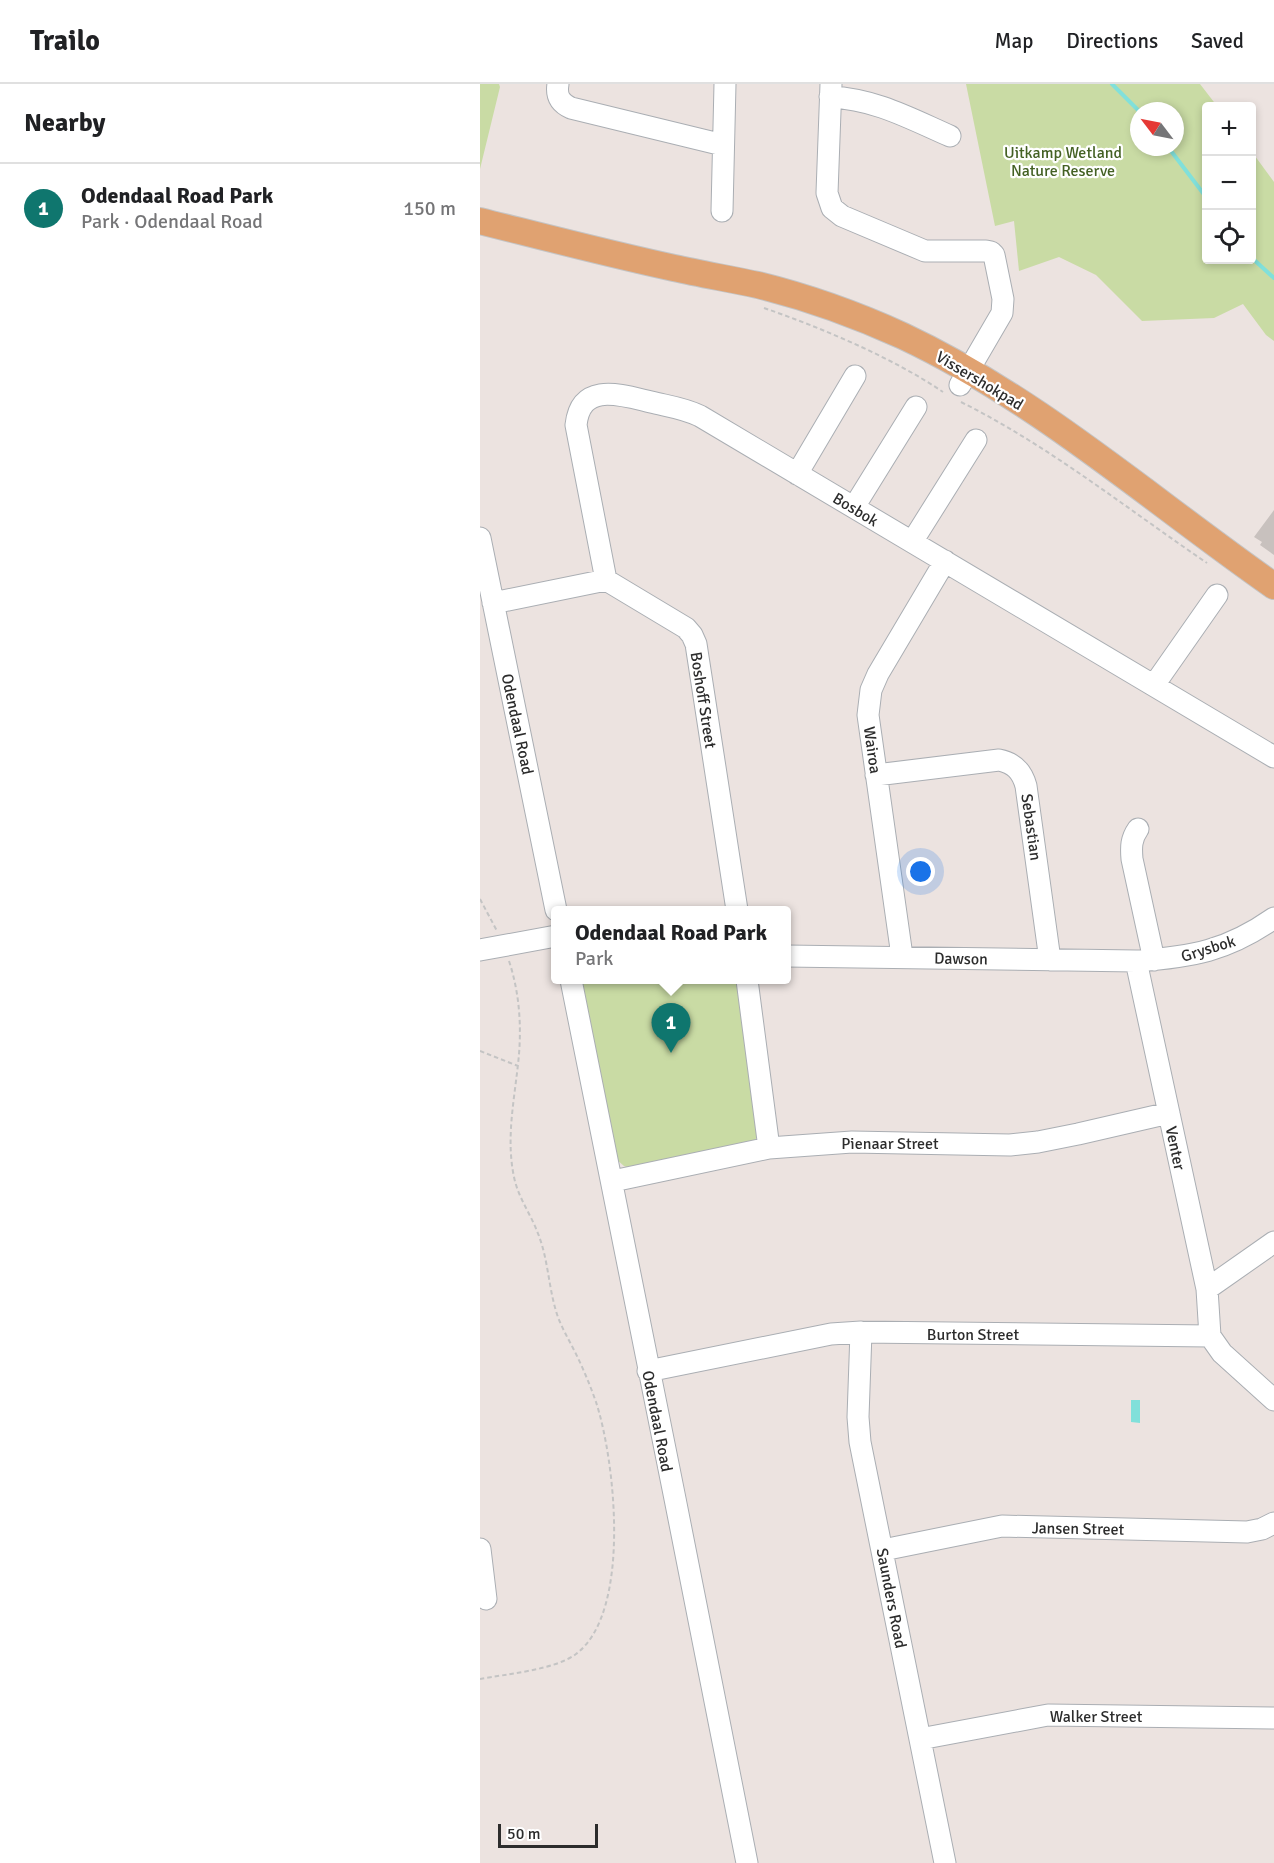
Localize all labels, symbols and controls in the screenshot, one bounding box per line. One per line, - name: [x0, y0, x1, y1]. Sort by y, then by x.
- text: Trailo: [30, 24, 100, 58]
- text: Map: [995, 28, 1033, 54]
- text: Directions: [1066, 28, 1158, 54]
- text: Saved: [1191, 28, 1244, 54]
- north arrow: [1130, 102, 1184, 156]
- map controls: [1202, 102, 1256, 264]
- button: +: [1202, 102, 1256, 156]
- text: Nearby: [24, 107, 105, 139]
- park label: Uitkamp Wetland Nature Reserve: [1004, 143, 1122, 181]
- button: −: [1202, 156, 1256, 210]
- text: Odendaal Road Park: [81, 182, 273, 209]
- text: 1: [38, 196, 49, 221]
- text: 150 m: [403, 196, 456, 221]
- text: Park · Odendaal Road: [81, 209, 263, 234]
- button: locate: [1202, 210, 1256, 264]
- street label: Vissershokpad: [932, 347, 1027, 415]
- street label: Bosbok: [829, 488, 882, 531]
- street label: Boshoff Street: [686, 650, 721, 750]
- street label: Odendaal Road: [497, 672, 538, 777]
- street label: Wairoa: [859, 725, 885, 775]
- street label: Sebastian: [1016, 792, 1046, 862]
- your location: [906, 857, 935, 886]
- popup: [551, 906, 791, 984]
- text: Odendaal Road Park: [575, 919, 767, 946]
- street label: Grysbok: [1179, 931, 1238, 967]
- text: Park: [575, 946, 613, 971]
- street label: Dawson: [934, 949, 988, 969]
- pin: 1: [652, 1004, 690, 1053]
- street label: Venter: [1161, 1124, 1189, 1172]
- street label: Pienaar Street: [841, 1134, 939, 1154]
- street label: Burton Street: [927, 1325, 1020, 1345]
- street label: Odendaal Road: [637, 1369, 677, 1474]
- street label: Jansen Street: [1032, 1518, 1125, 1540]
- street label: Saunders Road: [872, 1546, 911, 1650]
- street label: Walker Street: [1050, 1707, 1143, 1727]
- scale bar: [498, 1821, 598, 1848]
- text: 50 m: [507, 1824, 541, 1844]

